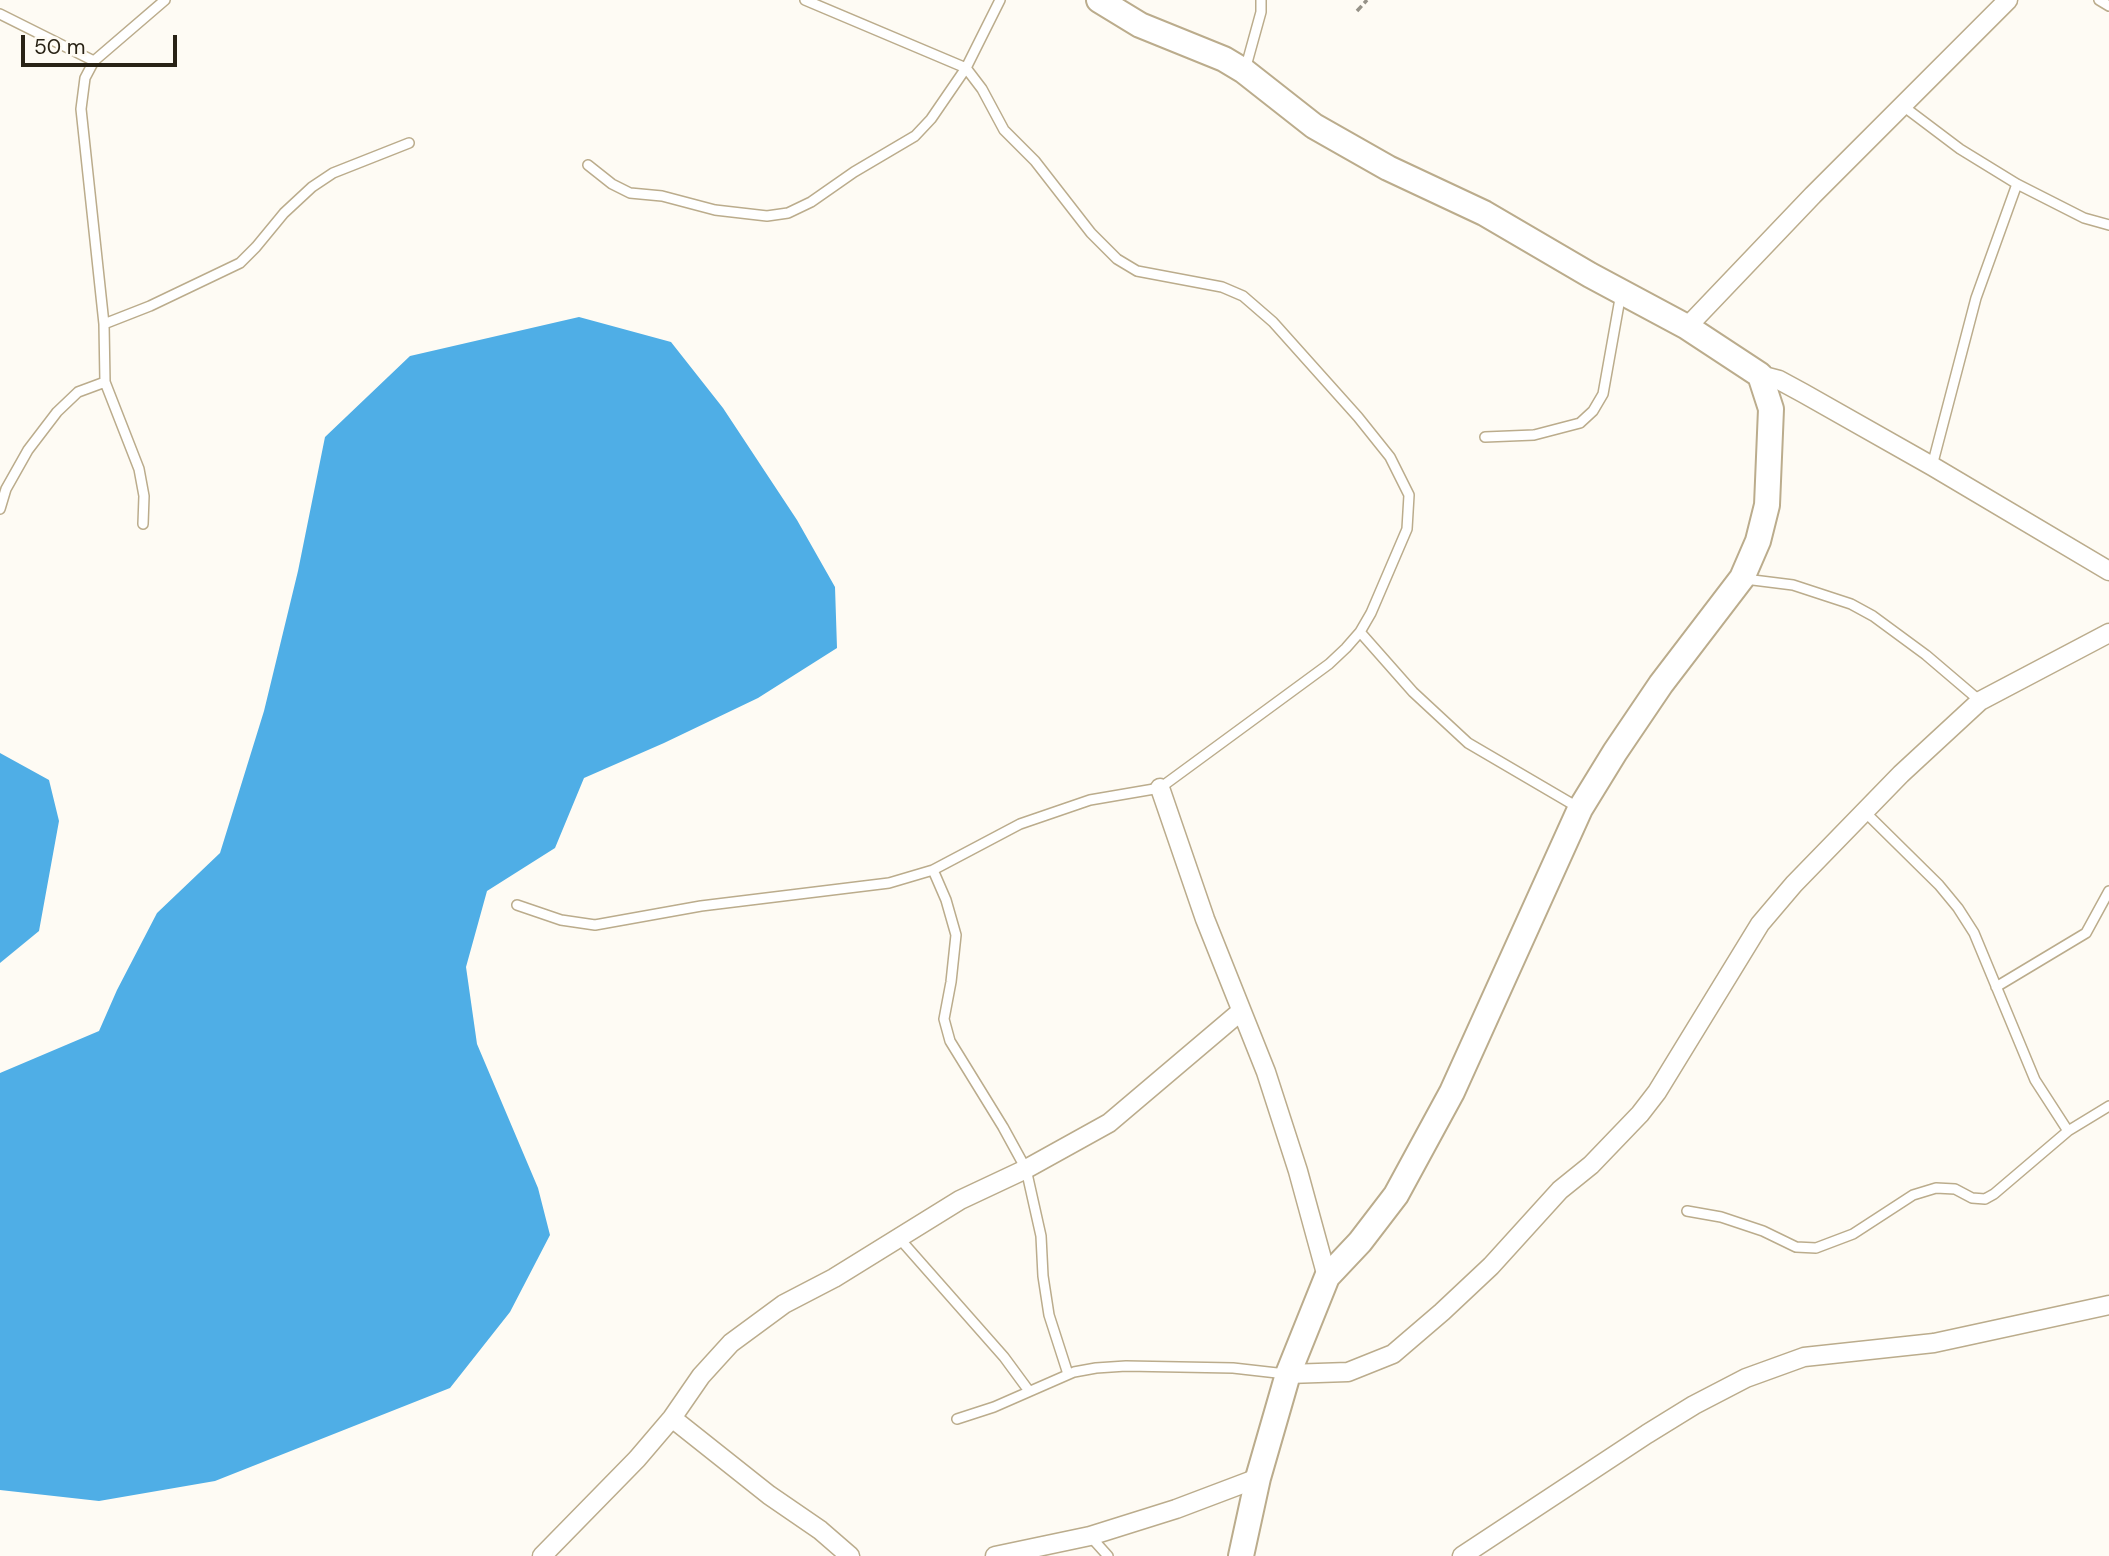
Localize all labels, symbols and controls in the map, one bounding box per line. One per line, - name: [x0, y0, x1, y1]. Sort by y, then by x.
- scale bar: [24, 21, 180, 65]
- text: 50 m: [34, 33, 85, 61]

